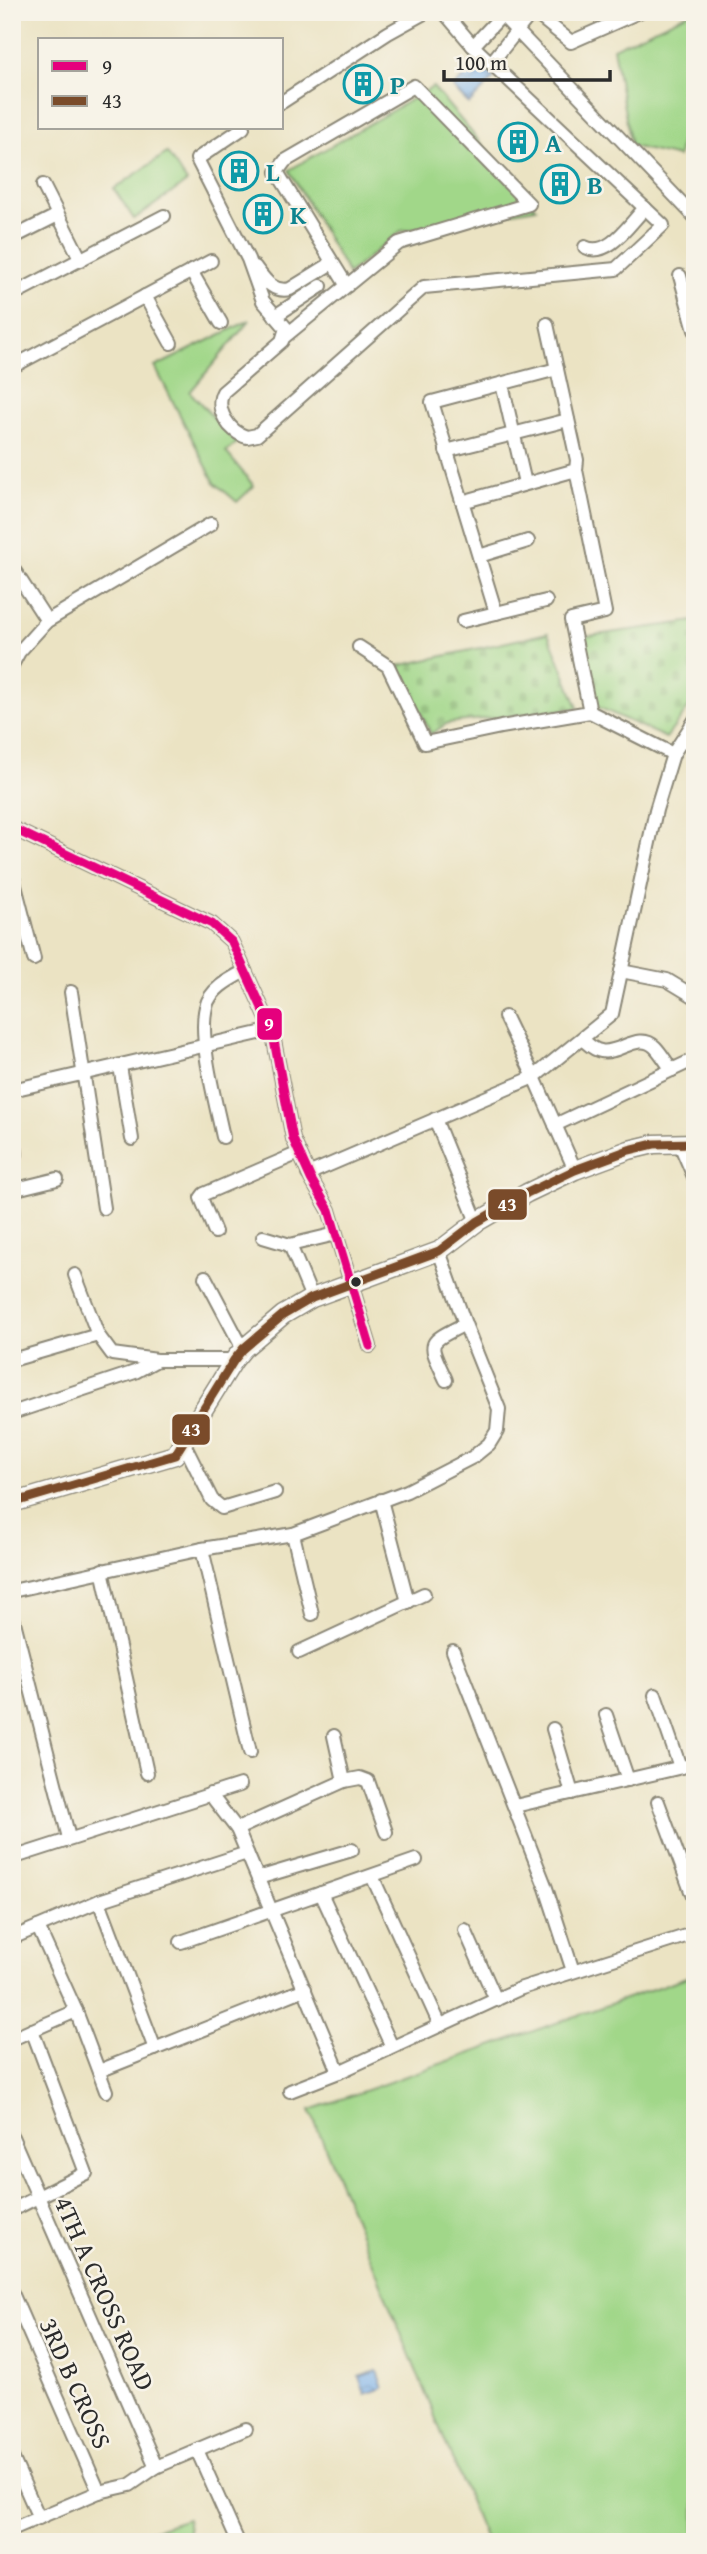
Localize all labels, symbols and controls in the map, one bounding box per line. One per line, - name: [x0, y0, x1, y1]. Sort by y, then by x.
- legend: [38, 38, 284, 130]
- scale bar: [444, 38, 611, 82]
- text: 100 m: [455, 47, 507, 78]
- text: 9: [102, 51, 112, 82]
- building icon: P: [342, 63, 384, 105]
- place label: P: [390, 65, 405, 104]
- text: 43: [102, 85, 122, 116]
- building icon: A: [497, 121, 539, 163]
- place label: A: [545, 123, 562, 162]
- building icon: L: [218, 150, 260, 192]
- place label: L: [266, 152, 280, 191]
- building icon: B: [539, 163, 581, 205]
- place label: B: [587, 165, 603, 204]
- building icon: K: [242, 193, 284, 235]
- place label: K: [290, 195, 307, 234]
- line badge: 9: [256, 1007, 283, 1041]
- text: 9: [264, 1010, 274, 1038]
- line badge: 43: [487, 1188, 528, 1221]
- text: 43: [497, 1190, 517, 1218]
- unlabelled marker: [349, 1275, 363, 1289]
- line badge: 43: [171, 1413, 211, 1446]
- text: 43: [181, 1415, 201, 1443]
- street label: 4TH A CROSS ROAD: [45, 2190, 165, 2396]
- street label: 3RD B CROSS: [30, 2311, 122, 2455]

